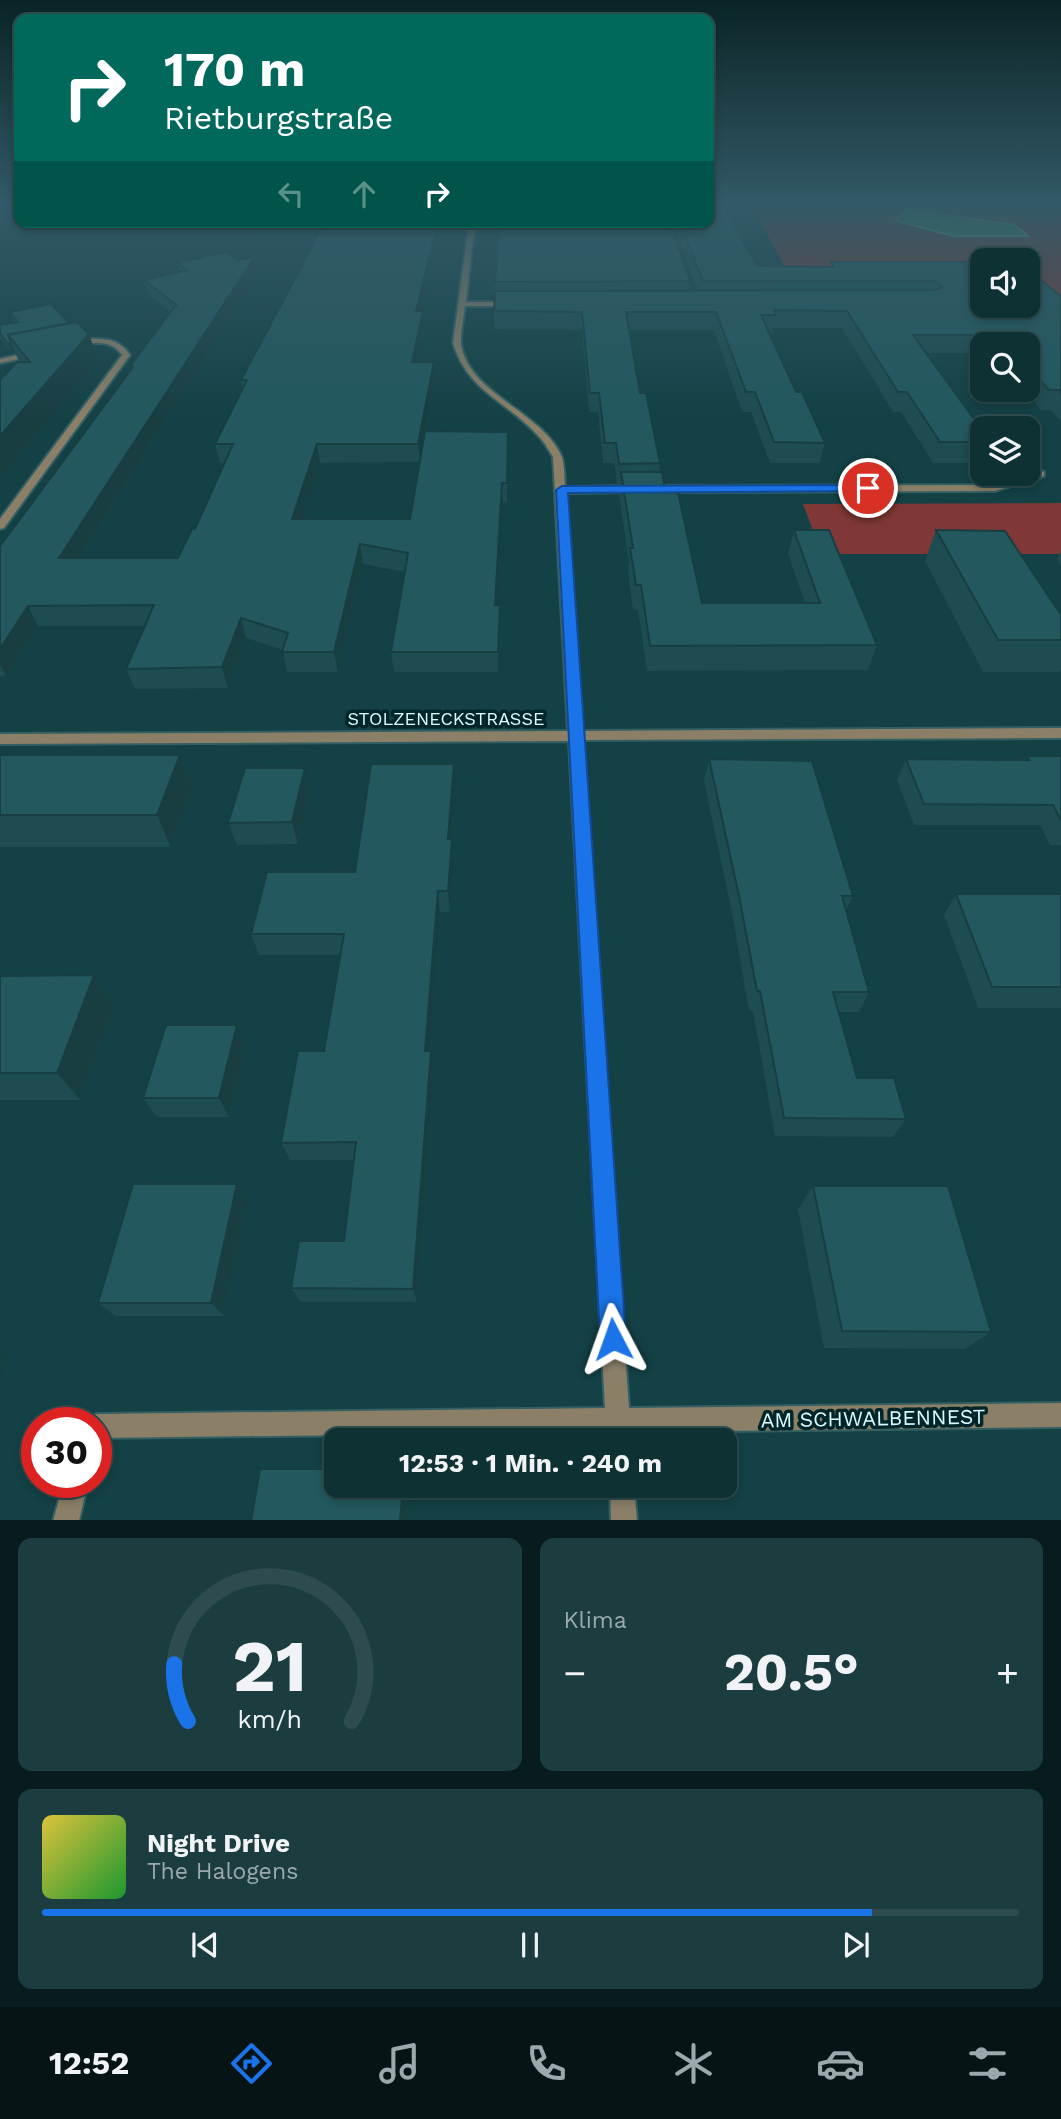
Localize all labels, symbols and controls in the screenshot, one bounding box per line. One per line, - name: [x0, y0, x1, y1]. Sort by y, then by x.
- text: 170 m: [164, 40, 305, 98]
- icon: right: [49, 42, 140, 133]
- text: Rietburgstraße: [164, 99, 393, 137]
- icon: left: [272, 175, 310, 213]
- icon: ahead: [345, 175, 383, 213]
- icon: right: [418, 175, 456, 213]
- map controls: [970, 248, 1040, 486]
- button: sound: [970, 248, 1040, 318]
- button: search: [970, 332, 1040, 402]
- button: layers: [970, 416, 1040, 486]
- pin: [838, 458, 898, 518]
- icon: arrive: [849, 469, 887, 507]
- street label: STOLZENECKSTRASSE: [348, 708, 544, 729]
- position arrow: [576, 1302, 650, 1376]
- street label: AM SCHWALBENNEST: [760, 1404, 986, 1432]
- speed limit sign: 30: [21, 1407, 112, 1498]
- text: 12:53 · 1 Min. · 240 m: [399, 1448, 662, 1478]
- text: Klima: [564, 1607, 627, 1634]
- text: 21: [232, 1623, 307, 1709]
- text: 20.5°: [724, 1642, 859, 1703]
- text: −: [564, 1651, 586, 1695]
- text: +: [996, 1651, 1019, 1695]
- text: km/h: [238, 1704, 302, 1733]
- text: Night Drive: [147, 1828, 290, 1858]
- text: The Halogens: [147, 1858, 298, 1885]
- icon: previous: [186, 1926, 224, 1964]
- icon: pause: [511, 1926, 549, 1964]
- icon: next: [837, 1926, 875, 1964]
- icon: directions: [227, 2039, 276, 2088]
- icon: music: [375, 2039, 424, 2088]
- icon: phone: [522, 2039, 571, 2088]
- icon: climate: [669, 2039, 718, 2088]
- icon: car: [816, 2039, 865, 2088]
- icon: filters: [963, 2039, 1012, 2088]
- text: 12:52: [49, 2044, 129, 2082]

